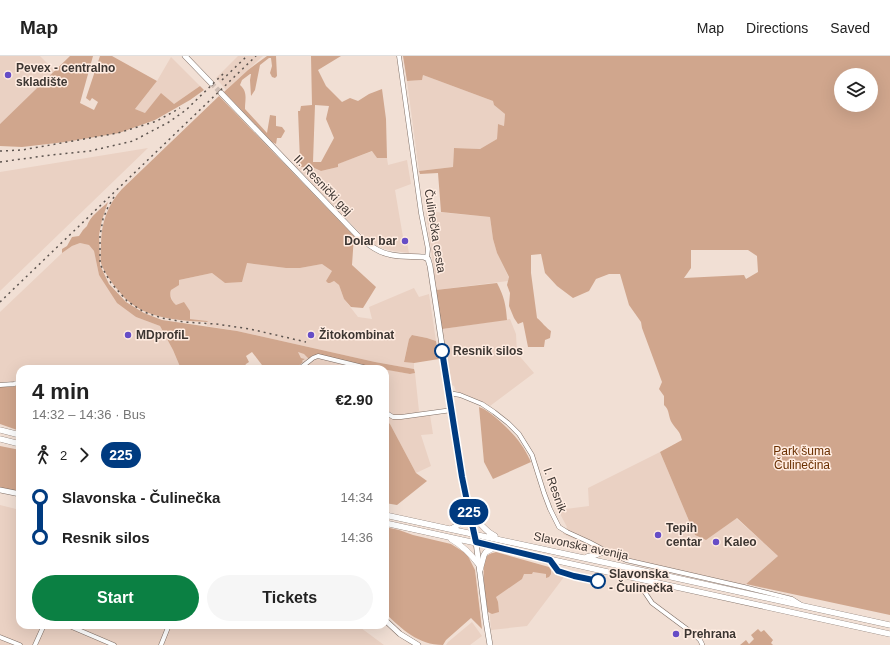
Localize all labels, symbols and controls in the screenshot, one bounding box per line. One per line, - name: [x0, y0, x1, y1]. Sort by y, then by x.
- text: Map: [20, 17, 58, 38]
- text: Map: [697, 20, 724, 36]
- text: Directions: [746, 20, 808, 36]
- text: Saved: [830, 20, 870, 36]
- place label: Pevex - centralno skladište: [16, 61, 115, 89]
- map controls: [834, 68, 878, 112]
- button: layers: [834, 68, 878, 112]
- marker: Pevex - centralno skladište: [3, 70, 13, 80]
- street label: II. Resnički gaj: [291, 152, 355, 218]
- street label: Čulinečka cesta: [421, 188, 450, 274]
- place label: Dolar bar: [344, 234, 397, 248]
- marker: Dolar bar: [400, 236, 410, 246]
- place label: Žitokombinat: [319, 327, 394, 342]
- place label: MDprofiL: [136, 328, 189, 342]
- marker: MDprofiL: [123, 330, 133, 340]
- marker: Žitokombinat: [306, 330, 316, 340]
- marker: Resnik silos: [434, 343, 450, 359]
- place label: Resnik silos: [453, 344, 523, 358]
- text: 4 min: [32, 379, 89, 404]
- text: €2.90: [335, 391, 373, 408]
- text: 14:32 – 14:36 · Bus: [32, 407, 145, 422]
- icon: walk: [32, 444, 54, 466]
- icon: forward: [73, 444, 95, 466]
- park label: Park šuma Čulinečina: [773, 444, 831, 472]
- text: 225: [109, 447, 133, 463]
- text: 2: [60, 448, 67, 463]
- street label: I. Resnik: [540, 466, 570, 515]
- text: Slavonska - Čulinečka: [62, 489, 220, 506]
- text: 14:34: [340, 490, 373, 505]
- line badge: 225: [446, 499, 492, 525]
- text: 225: [457, 504, 481, 520]
- place label: Tepih centar: [666, 521, 702, 549]
- text: Resnik silos: [62, 529, 150, 546]
- street label: Slavonska avenija: [532, 529, 630, 563]
- text: 14:36: [340, 530, 373, 545]
- marker: Tepih centar: [653, 530, 663, 540]
- place label: Kaleo: [724, 535, 757, 549]
- marker: Kaleo: [711, 537, 721, 547]
- place label: Slavonska - Čulinečka: [609, 567, 673, 595]
- marker: Slavonska - Čulinečka: [590, 573, 606, 589]
- button: Start: [32, 575, 199, 621]
- button: Tickets: [207, 575, 373, 621]
- place label: Prehrana: [684, 627, 736, 641]
- marker: Prehrana: [671, 629, 681, 639]

